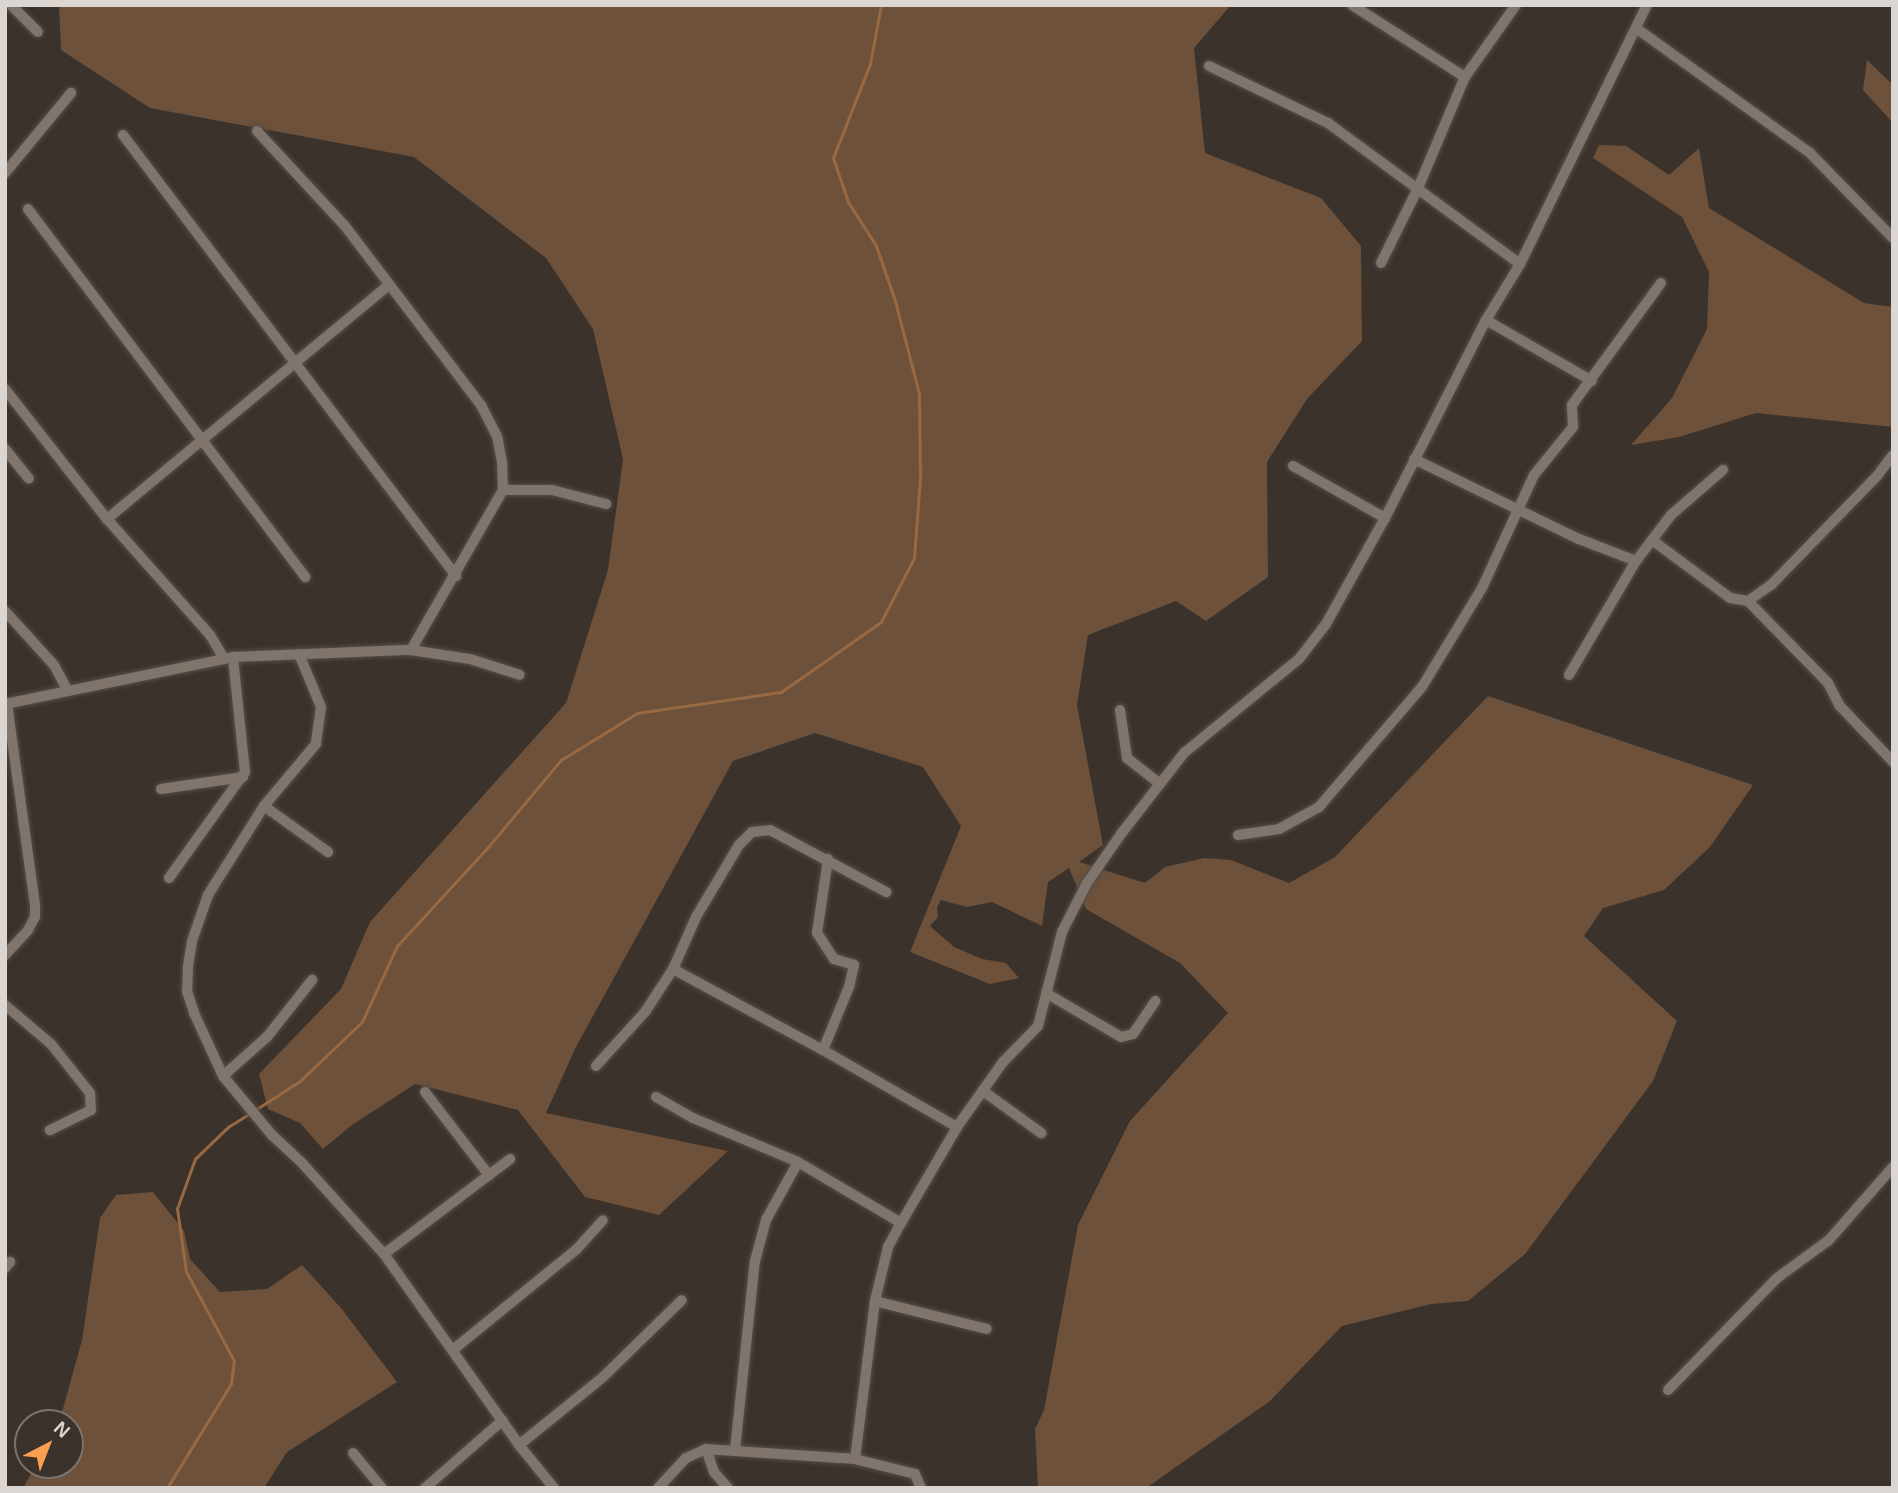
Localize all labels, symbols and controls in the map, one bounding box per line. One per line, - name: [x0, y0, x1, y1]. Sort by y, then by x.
- north arrow: [14, 1409, 84, 1479]
- text: N: [50, 1417, 74, 1442]

